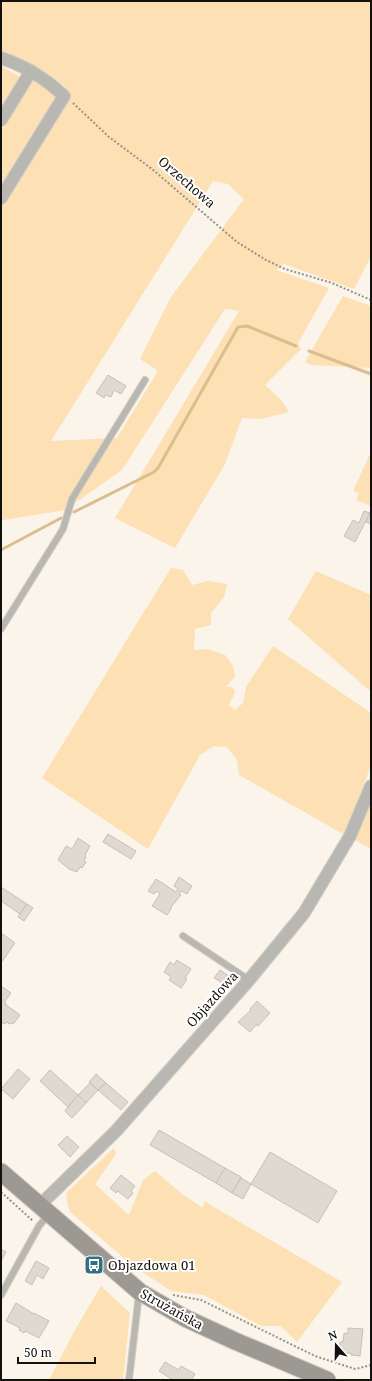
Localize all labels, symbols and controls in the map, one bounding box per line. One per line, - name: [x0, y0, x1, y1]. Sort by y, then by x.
- street label: Orzechowa: [155, 152, 219, 212]
- street label: Objazdowa: [182, 967, 242, 1031]
- bus stop icon: Objazdowa 01: [83, 1254, 105, 1276]
- place label: Objazdowa 01: [108, 1256, 195, 1274]
- street label: Strużańska: [137, 1284, 207, 1334]
- north arrow: [316, 1325, 356, 1365]
- text: N: [326, 1326, 339, 1344]
- scale bar: [18, 1339, 95, 1365]
- text: 50 m: [24, 1344, 52, 1361]

